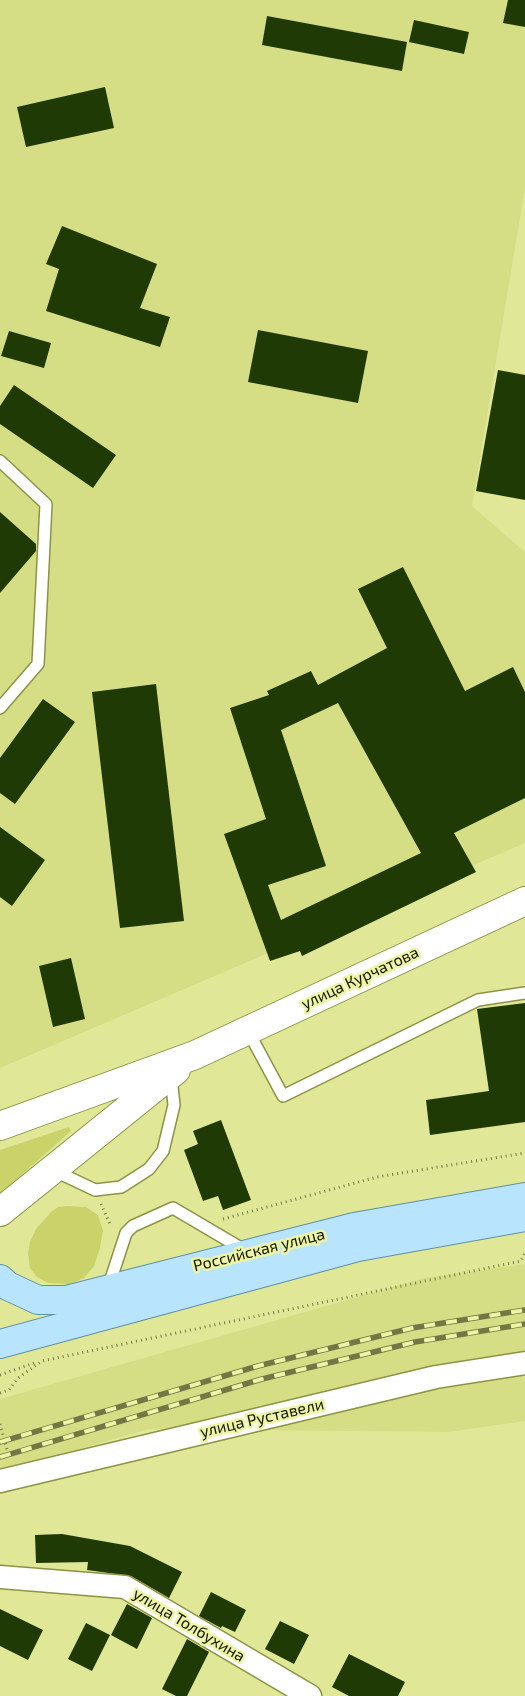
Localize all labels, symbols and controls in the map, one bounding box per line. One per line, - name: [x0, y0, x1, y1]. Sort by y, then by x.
- street label: улица Курчатова: [298, 942, 422, 1014]
- street label: Российская улица: [191, 1224, 327, 1276]
- street label: улица Руставели: [198, 1394, 326, 1442]
- street label: улица Толбухина: [129, 1584, 249, 1666]

